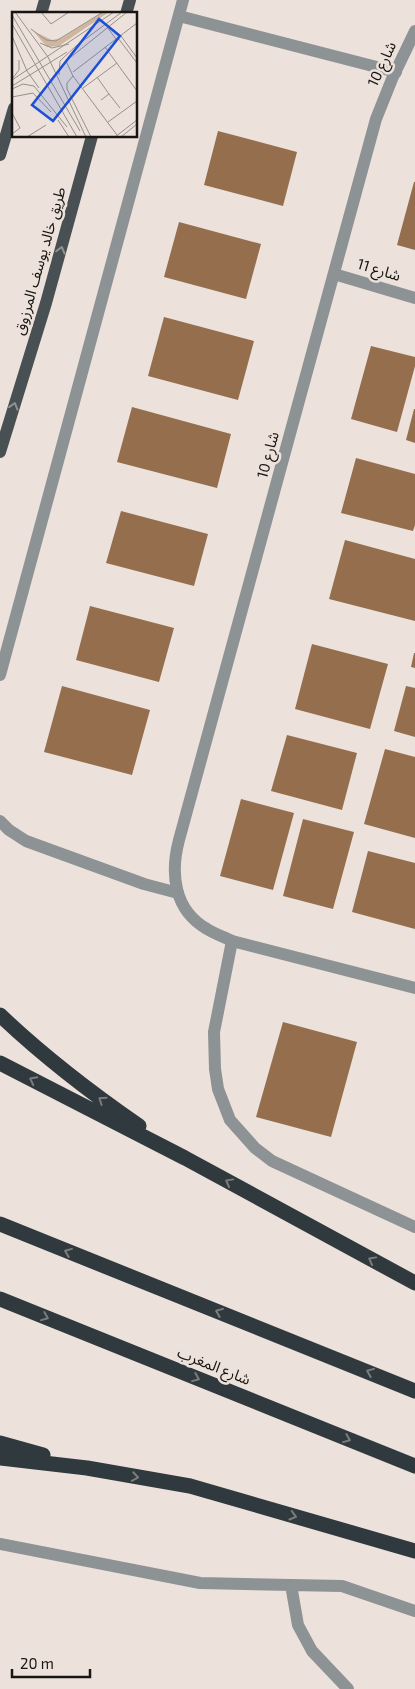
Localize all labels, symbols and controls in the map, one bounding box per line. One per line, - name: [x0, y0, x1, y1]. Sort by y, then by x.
- inset map: [12, 12, 138, 138]
- street label: شارع 10: [363, 38, 403, 91]
- street label: طريق خالد يوسف المرزوق: [9, 185, 71, 337]
- one-way arrow: [55, 245, 66, 254]
- street label: شارع 11: [354, 254, 403, 288]
- one-way arrow: [9, 402, 19, 410]
- street label: شارع 10: [252, 429, 286, 481]
- one-way arrow: [29, 1076, 38, 1086]
- one-way arrow: [99, 1097, 108, 1106]
- one-way arrow: [226, 1178, 235, 1188]
- one-way arrow: [64, 1247, 73, 1258]
- one-way arrow: [368, 1256, 377, 1266]
- one-way arrow: [215, 1308, 224, 1318]
- one-way arrow: [40, 1311, 49, 1322]
- street label: شارع المغرب: [174, 1342, 254, 1392]
- one-way arrow: [366, 1368, 375, 1379]
- one-way arrow: [191, 1372, 200, 1382]
- one-way arrow: [342, 1432, 351, 1443]
- one-way arrow: [131, 1471, 140, 1481]
- one-way arrow: [288, 1510, 297, 1520]
- scale bar: [12, 1646, 90, 1678]
- text: 20 m: [20, 1654, 54, 1672]

